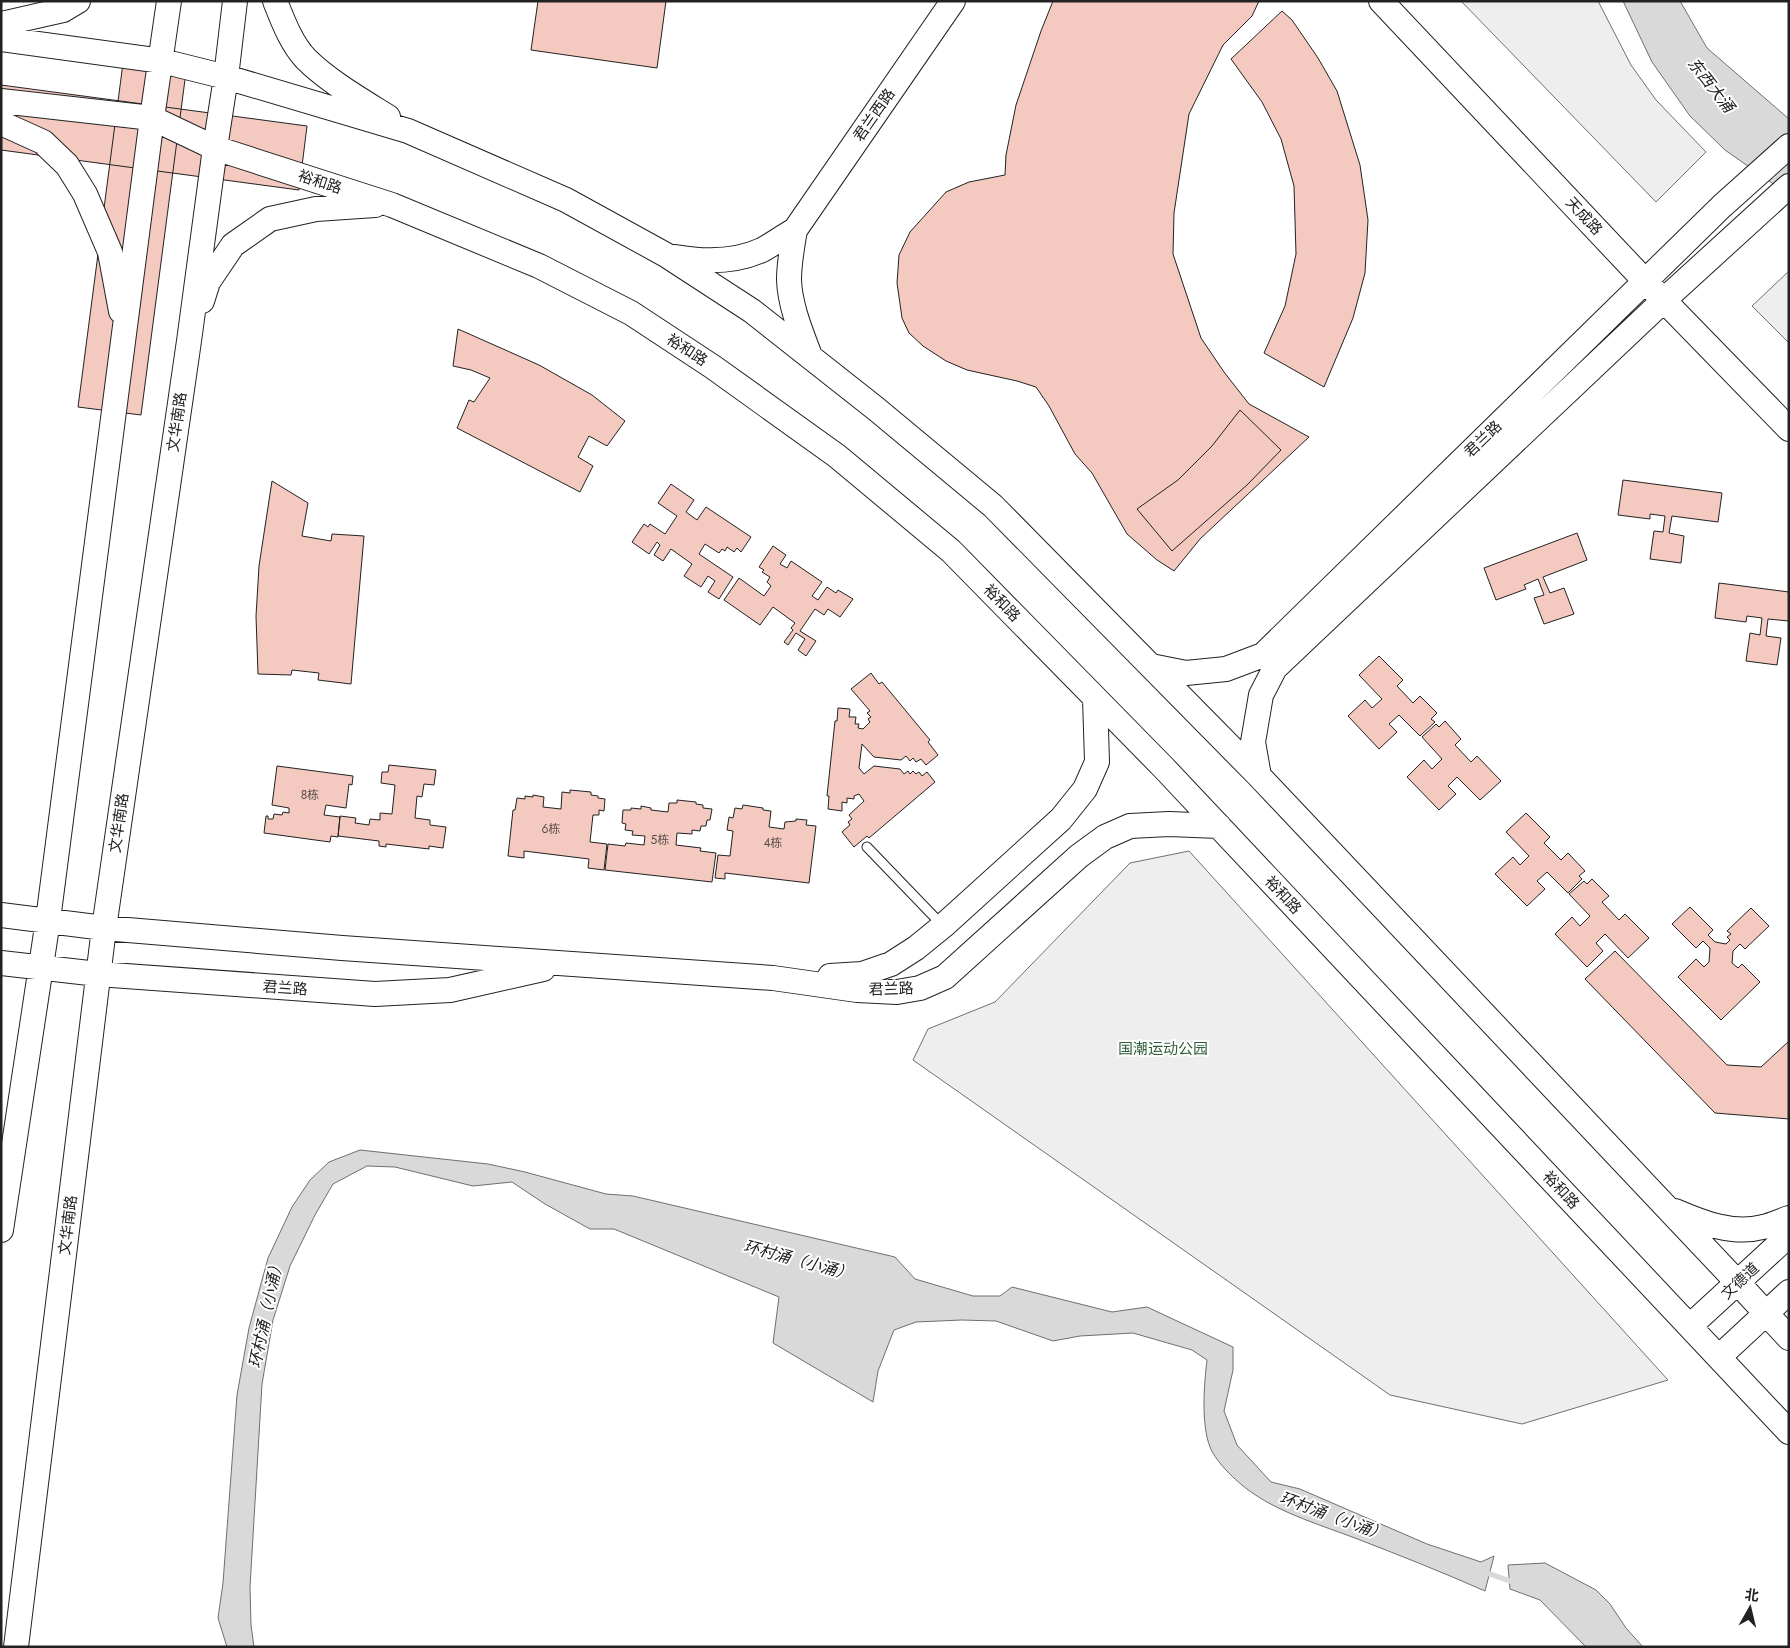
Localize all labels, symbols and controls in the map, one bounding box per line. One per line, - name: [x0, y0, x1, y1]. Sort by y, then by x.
- water label: 东西大涌: [1682, 53, 1741, 119]
- street label: 君兰西路: [848, 84, 900, 146]
- street label: 裕和路: [295, 165, 345, 199]
- street label: 天成路: [1561, 192, 1607, 240]
- street label: 裕和路: [662, 329, 712, 371]
- street label: 文华南路: [162, 391, 192, 453]
- street label: 君兰路: [1459, 415, 1507, 463]
- street label: 裕和路: [978, 579, 1026, 627]
- house number: 8栋: [301, 786, 319, 804]
- street label: 文华南路: [104, 792, 134, 854]
- house number: 6栋: [542, 820, 560, 838]
- house number: 5栋: [651, 831, 669, 849]
- house number: 4栋: [764, 834, 783, 852]
- street label: 裕和路: [1260, 871, 1306, 919]
- street label: 君兰路: [262, 975, 308, 1001]
- street label: 君兰路: [868, 977, 914, 1001]
- park label: 国潮运动公园: [1118, 1038, 1208, 1060]
- street label: 裕和路: [1538, 1166, 1584, 1214]
- street label: 文华南路: [53, 1194, 83, 1256]
- water label: 环村涌（小涌）: [741, 1234, 855, 1286]
- water label: 环村涌（小涌）: [243, 1256, 289, 1370]
- street label: 文德道: [1716, 1258, 1764, 1304]
- water label: 环村涌（小涌）: [1276, 1486, 1390, 1546]
- north arrow: [1725, 1583, 1775, 1633]
- text: 北: [1743, 1584, 1760, 1606]

